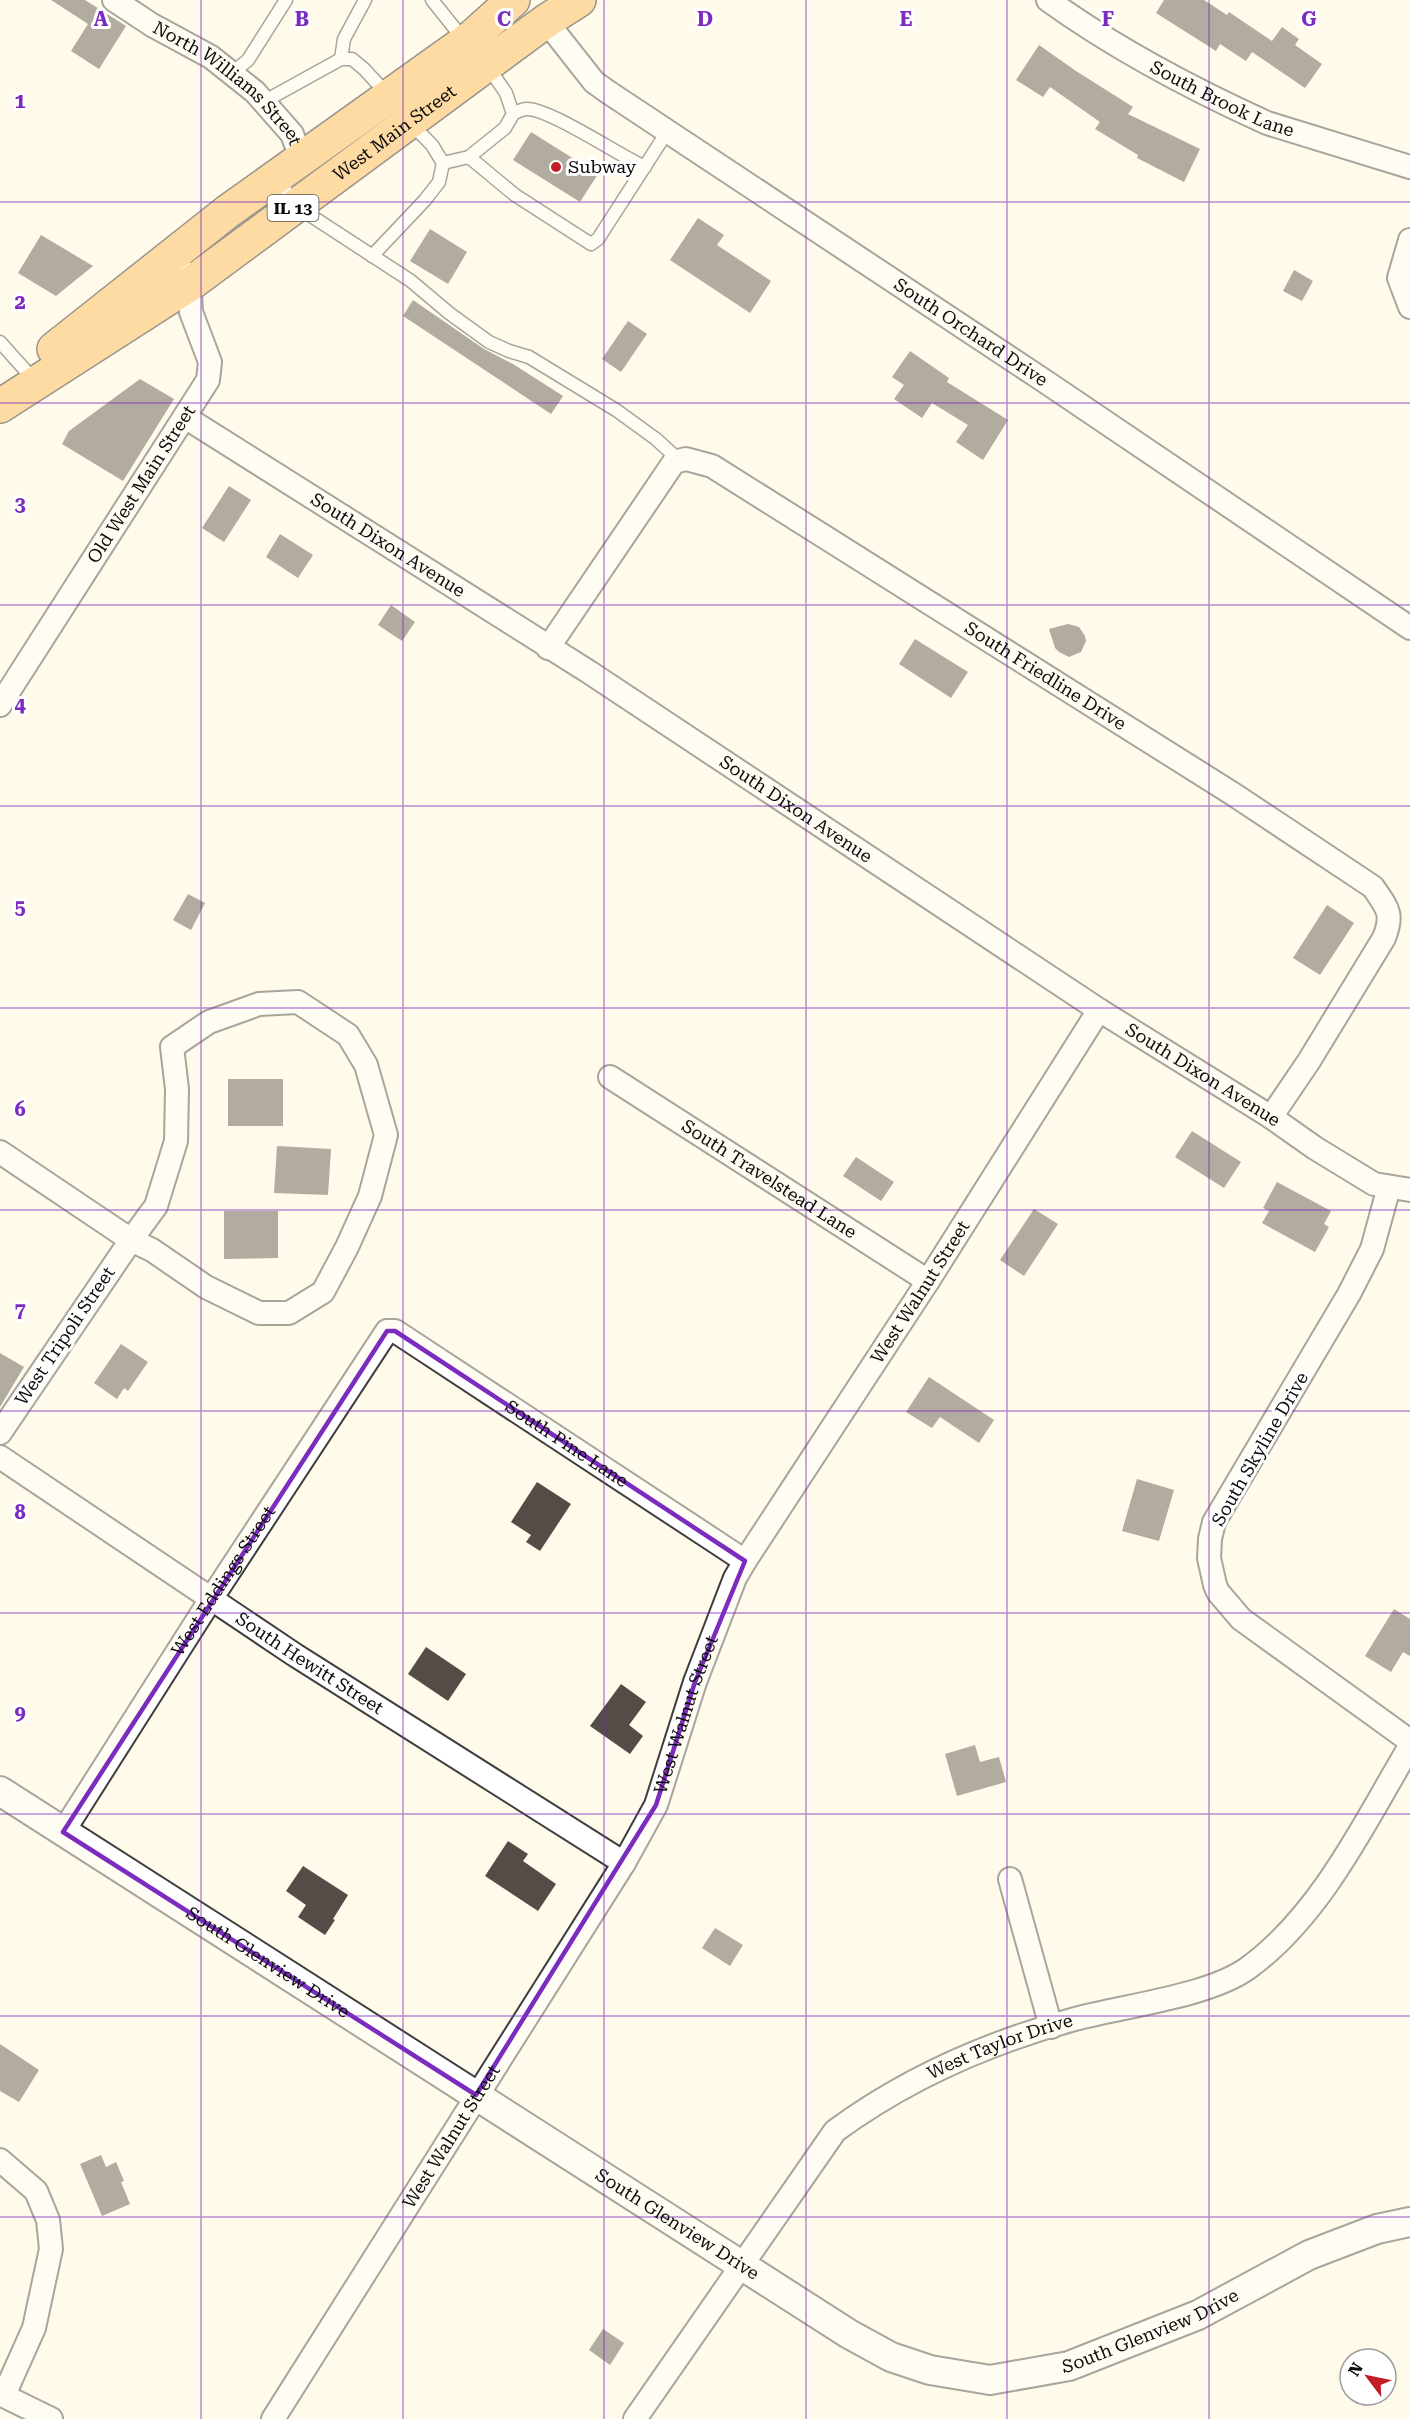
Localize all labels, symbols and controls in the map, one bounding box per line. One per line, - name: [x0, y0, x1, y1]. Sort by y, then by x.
- text: A: [94, 7, 109, 31]
- text: B: [295, 7, 309, 31]
- text: C: [497, 7, 511, 31]
- text: D: [697, 7, 713, 31]
- text: E: [900, 7, 913, 31]
- text: F: [1102, 7, 1114, 31]
- text: G: [1301, 7, 1317, 31]
- street label: North Williams Street: [150, 17, 306, 148]
- street label: South Brook Lane: [1147, 56, 1297, 141]
- street label: West Main Street: [329, 80, 460, 185]
- text: 1: [14, 89, 26, 113]
- place label: Subway: [568, 156, 637, 177]
- marker: Subway: [549, 160, 563, 174]
- road number: IL 13: [268, 195, 318, 221]
- street label: South Orchard Drive: [890, 273, 1052, 390]
- text: 2: [14, 290, 26, 314]
- street label: Old West Main Street: [82, 401, 199, 567]
- street label: South Dixon Avenue: [307, 488, 469, 601]
- text: 3: [14, 492, 26, 516]
- street label: South Friedline Drive: [961, 617, 1130, 734]
- text: 4: [14, 693, 26, 717]
- street label: South Dixon Avenue: [716, 751, 876, 867]
- text: 5: [14, 895, 26, 919]
- street label: South Dixon Avenue: [1122, 1018, 1285, 1130]
- text: 6: [14, 1097, 26, 1121]
- street label: South Travelstead Lane: [678, 1115, 861, 1243]
- street label: West Walnut Street: [866, 1216, 974, 1367]
- street label: West Tripoli Street: [10, 1262, 119, 1409]
- text: 7: [14, 1298, 26, 1322]
- street label: South Skyline Drive: [1207, 1368, 1312, 1529]
- street label: South Pine Lane: [501, 1395, 632, 1491]
- text: 8: [14, 1500, 26, 1524]
- street label: West Eddings Street: [167, 1502, 279, 1659]
- street label: South Hewitt Street: [232, 1607, 388, 1718]
- street label: West Walnut Street: [649, 1632, 722, 1796]
- text: 9: [14, 1701, 26, 1725]
- street label: South Glenview Drive: [183, 1902, 354, 2022]
- street label: West Taylor Drive: [924, 2009, 1075, 2083]
- street label: West Walnut Street: [398, 2060, 504, 2212]
- street label: South Glenview Drive: [592, 2164, 763, 2284]
- street label: South Glenview Drive: [1060, 2284, 1242, 2377]
- north arrow: [1338, 2347, 1398, 2407]
- text: N: [1344, 2359, 1367, 2380]

